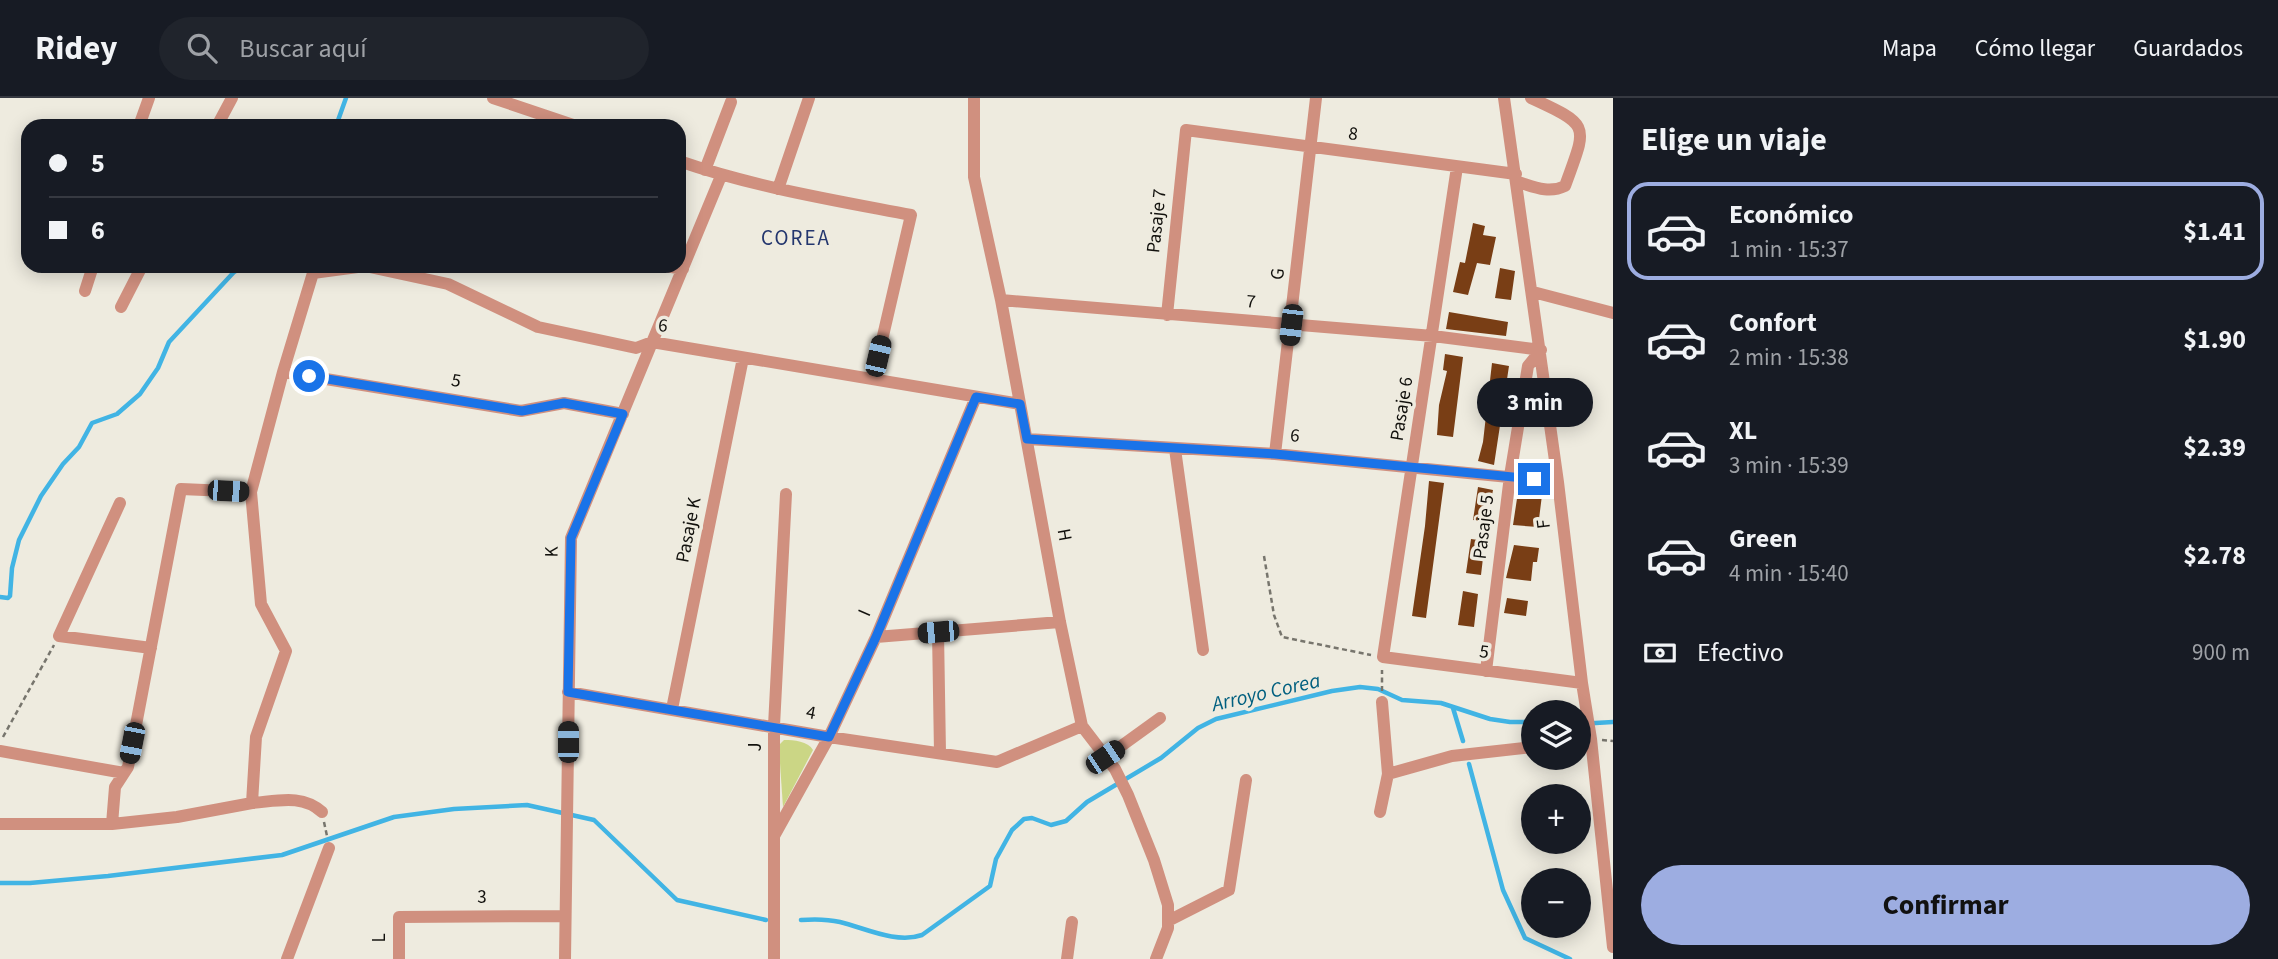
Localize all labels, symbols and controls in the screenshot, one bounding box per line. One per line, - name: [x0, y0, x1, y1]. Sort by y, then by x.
- search box: [159, 17, 649, 80]
- text: Ridey: [35, 25, 117, 72]
- icon: search: [183, 29, 221, 67]
- text: Buscar aquí: [239, 30, 367, 67]
- text: Mapa: [1882, 31, 1937, 66]
- text: Cómo llegar: [1975, 31, 2095, 66]
- text: Guardados: [2133, 31, 2243, 66]
- text: Elige un viaje: [1641, 117, 1827, 163]
- street label: 8: [1347, 120, 1359, 148]
- text: 5: [91, 145, 105, 182]
- street label: Pasaje 7: [1140, 188, 1174, 254]
- text: Económico: [1729, 196, 1854, 233]
- icon: car: [1645, 200, 1708, 263]
- text: 6: [91, 212, 105, 249]
- text: $1.41: [2183, 213, 2246, 250]
- district label: COREA: [761, 223, 831, 253]
- text: 1 min · 15:37: [1729, 233, 1849, 266]
- street label: G: [1264, 267, 1292, 281]
- street label: 7: [1245, 288, 1257, 316]
- car: [1279, 303, 1304, 347]
- text: Confort: [1729, 304, 1817, 341]
- icon: car: [1645, 308, 1708, 371]
- street label: 6: [657, 312, 669, 340]
- text: $1.90: [2183, 321, 2246, 358]
- car: [864, 333, 893, 379]
- text: 2 min · 15:38: [1729, 341, 1849, 374]
- route start: [293, 360, 325, 392]
- street label: 5: [449, 367, 463, 395]
- street label: Pasaje 6: [1384, 375, 1420, 443]
- callout: 3 min: [1476, 378, 1592, 426]
- text: 3 min: [1507, 386, 1563, 419]
- text: XL: [1729, 412, 1757, 449]
- icon: car: [1645, 416, 1708, 479]
- street label: 6: [1289, 422, 1301, 450]
- text: $2.39: [2183, 429, 2246, 466]
- text: 3 min · 15:39: [1729, 449, 1849, 482]
- route end: [1518, 463, 1550, 495]
- car: [207, 479, 250, 503]
- street label: Pasaje 5: [1467, 493, 1501, 561]
- street label: Pasaje K: [669, 495, 709, 565]
- street label: F: [1530, 518, 1558, 530]
- text: Green: [1729, 520, 1797, 557]
- icon: car: [1645, 524, 1708, 587]
- street label: H: [1050, 527, 1078, 543]
- text: $2.78: [2183, 537, 2246, 574]
- street label: K: [538, 546, 566, 558]
- text: 4 min · 15:40: [1729, 557, 1849, 590]
- street label: I: [852, 605, 878, 621]
- car: [917, 620, 960, 644]
- icon: cash: [1641, 634, 1679, 672]
- text: Efectivo: [1697, 634, 1784, 671]
- text: 900 m: [2192, 636, 2250, 669]
- street label: 5: [1478, 638, 1490, 666]
- water label: Arroyo Corea: [1207, 665, 1323, 719]
- street label: 4: [804, 699, 818, 727]
- map controls: [1521, 700, 1591, 938]
- button: layers: [1521, 700, 1591, 770]
- car: [118, 720, 147, 766]
- car: [558, 721, 579, 763]
- car: [1082, 737, 1129, 777]
- street label: J: [742, 742, 769, 752]
- button: +: [1521, 784, 1591, 854]
- button: Confirmar: [1641, 865, 2250, 945]
- button: −: [1521, 868, 1591, 938]
- street label: 3: [477, 884, 487, 911]
- street label: L: [366, 933, 393, 943]

